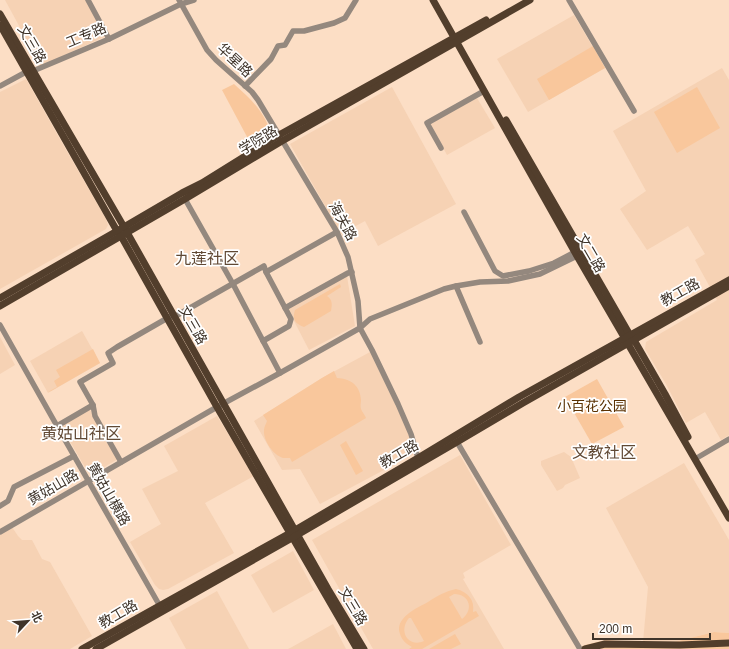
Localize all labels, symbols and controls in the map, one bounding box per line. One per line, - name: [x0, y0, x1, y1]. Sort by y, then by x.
- street label: 工专路: [64, 19, 108, 51]
- street label: 文三路: [15, 22, 49, 66]
- street label: 华星路: [214, 40, 256, 80]
- street label: 学院路: [236, 122, 280, 158]
- street label: 海关路: [326, 199, 360, 243]
- street label: 文二路: [574, 231, 608, 275]
- district label: 九莲社区: [175, 250, 239, 267]
- street label: 教工路: [658, 275, 702, 309]
- street label: 文三路: [176, 303, 210, 347]
- park label: 小百花公园: [557, 398, 627, 414]
- district label: 黄姑山社区: [41, 425, 121, 442]
- street label: 教工路: [377, 437, 421, 471]
- district label: 文教社区: [572, 444, 636, 461]
- street label: 黄姑山横路: [85, 460, 133, 528]
- street label: 黄姑山路: [25, 466, 81, 508]
- street label: 文三路: [335, 584, 371, 628]
- street label: 教工路: [96, 597, 140, 631]
- north arrow: [8, 601, 48, 641]
- text: 北: [29, 609, 45, 624]
- scale bar: [593, 615, 710, 641]
- text: 200 m: [599, 622, 632, 636]

